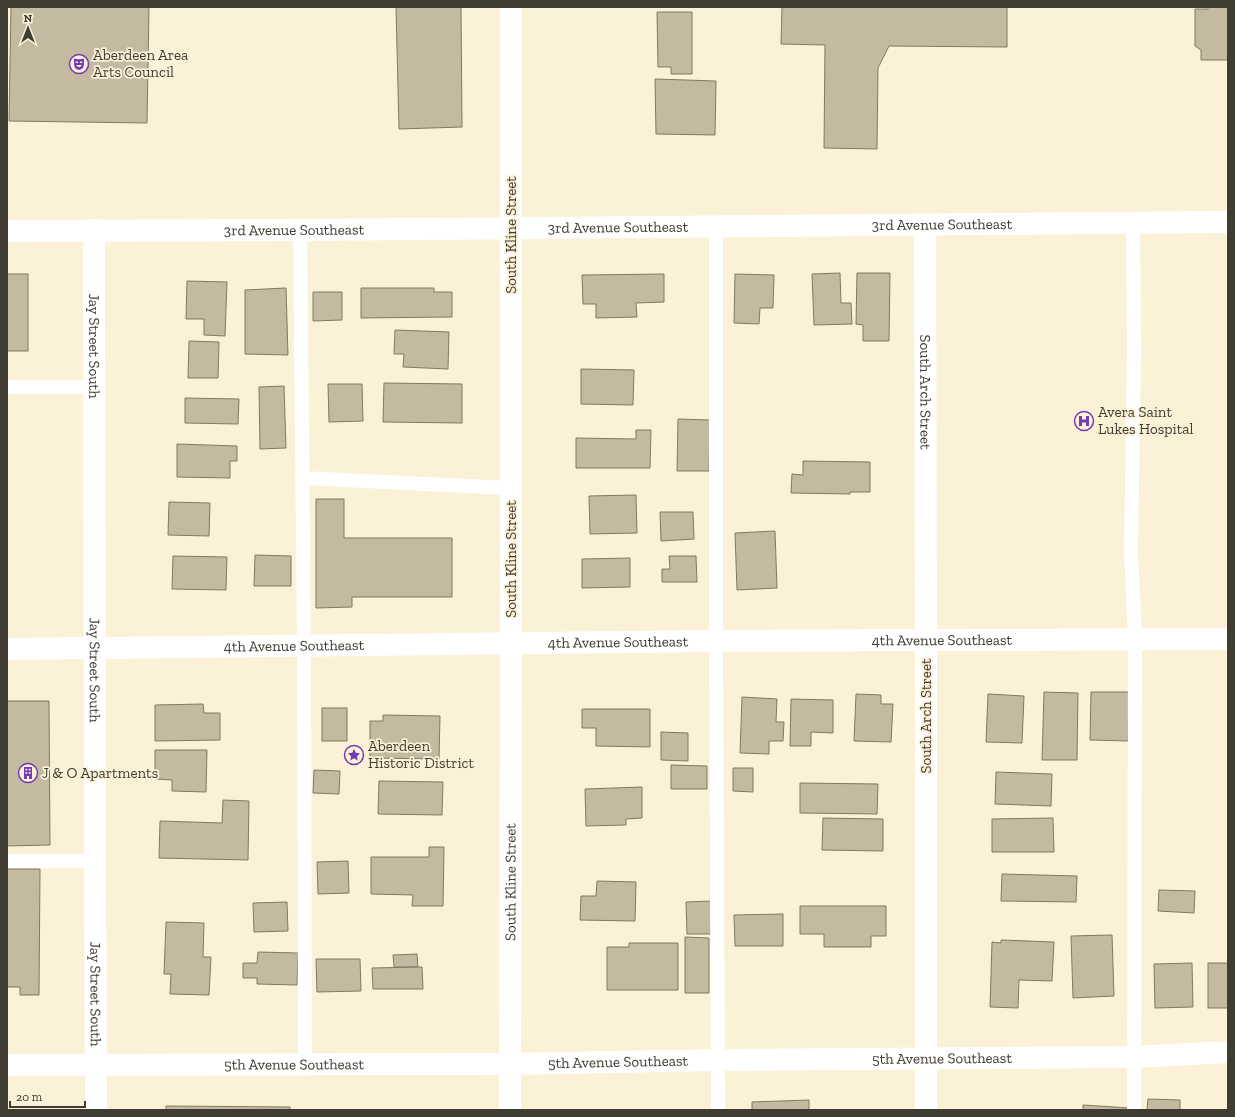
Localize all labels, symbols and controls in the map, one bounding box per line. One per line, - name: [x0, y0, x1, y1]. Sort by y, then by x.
- north arrow: [8, 8, 48, 48]
- text: N: [24, 12, 33, 25]
- place label: Aberdeen Area Arts Council: [93, 46, 188, 81]
- theatre icon: Aberdeen Area Arts Council: [68, 53, 90, 75]
- street label: South Kline Street: [502, 176, 520, 294]
- street label: 3rd Avenue Southeast: [872, 215, 1013, 234]
- street label: 3rd Avenue Southeast: [548, 218, 689, 237]
- street label: 3rd Avenue Southeast: [224, 220, 365, 239]
- street label: Jay Street South: [85, 293, 103, 399]
- street label: South Arch Street: [916, 334, 935, 450]
- place label: Avera Saint Lukes Hospital: [1098, 403, 1194, 438]
- hospital icon: Avera Saint Lukes Hospital: [1073, 410, 1095, 432]
- street label: South Kline Street: [502, 500, 520, 618]
- street label: Jay Street South: [86, 617, 104, 723]
- street label: 4th Avenue Southeast: [872, 631, 1013, 649]
- street label: 4th Avenue Southeast: [548, 632, 689, 652]
- street label: 4th Avenue Southeast: [224, 636, 365, 656]
- street label: South Arch Street: [917, 658, 935, 774]
- place label: Aberdeen Historic District: [368, 737, 475, 772]
- place icon: Aberdeen Historic District: [343, 744, 365, 766]
- building icon: J & O Apartments: [17, 762, 39, 784]
- place label: J & O Apartments: [42, 764, 158, 782]
- street label: South Kline Street: [501, 823, 520, 941]
- street label: Jay Street South: [86, 941, 105, 1047]
- street label: 5th Avenue Southeast: [872, 1049, 1012, 1068]
- street label: 5th Avenue Southeast: [548, 1052, 689, 1072]
- street label: 5th Avenue Southeast: [224, 1055, 364, 1074]
- scale bar: [10, 1083, 85, 1109]
- text: 20 m: [16, 1090, 43, 1104]

